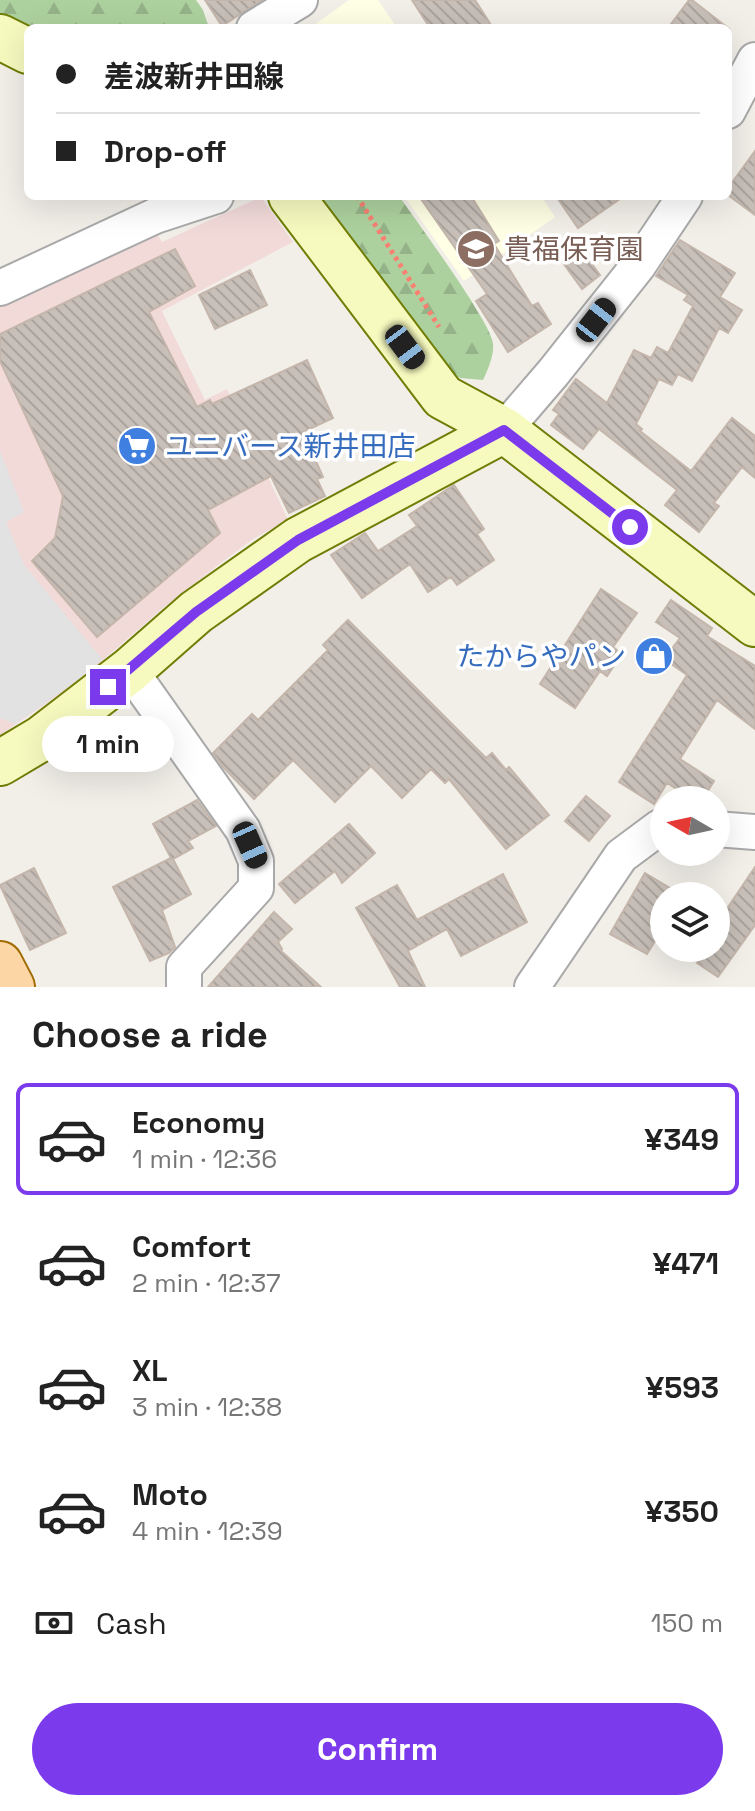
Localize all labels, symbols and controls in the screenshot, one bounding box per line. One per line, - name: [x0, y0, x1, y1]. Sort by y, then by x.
- text: 差波新井田線: [104, 57, 284, 96]
- text: Drop-off: [104, 132, 227, 171]
- school or university icon: 貴福保育園: [455, 228, 497, 270]
- place label: 貴福保育園: [504, 231, 644, 267]
- car: [572, 294, 620, 346]
- car: [381, 321, 429, 373]
- supermarket icon: ユニバース新井田店: [116, 425, 158, 467]
- place label: ユニバース新井田店: [165, 428, 416, 464]
- route start: [612, 509, 648, 545]
- shop icon: たからやパン: [633, 635, 675, 677]
- place label: たからやパン: [457, 638, 626, 674]
- route end: [90, 669, 126, 705]
- callout: 1 min: [42, 715, 174, 771]
- text: 1 min: [76, 727, 140, 761]
- north arrow: [650, 786, 730, 866]
- map controls: [650, 786, 730, 962]
- car: [229, 818, 271, 872]
- button: layers: [650, 882, 730, 962]
- text: Choose a ride: [32, 1012, 268, 1058]
- icon: car: [36, 1103, 108, 1175]
- text: Economy: [132, 1103, 265, 1142]
- text: ¥349: [645, 1120, 719, 1159]
- text: 1 min · 12:36: [132, 1142, 277, 1176]
- icon: car: [36, 1227, 108, 1299]
- text: Comfort: [132, 1227, 251, 1266]
- text: ¥471: [653, 1244, 719, 1283]
- text: 2 min · 12:37: [132, 1266, 281, 1300]
- icon: car: [36, 1351, 108, 1423]
- text: XL: [132, 1351, 168, 1390]
- text: ¥593: [646, 1368, 719, 1407]
- text: 3 min · 12:38: [132, 1390, 282, 1424]
- icon: car: [36, 1475, 108, 1547]
- text: Moto: [132, 1475, 208, 1514]
- text: ¥350: [645, 1492, 719, 1531]
- text: 4 min · 12:39: [132, 1514, 283, 1548]
- icon: cash: [32, 1601, 76, 1645]
- text: Cash: [96, 1604, 167, 1643]
- text: 150 m: [651, 1606, 723, 1640]
- button: Confirm: [32, 1703, 723, 1795]

